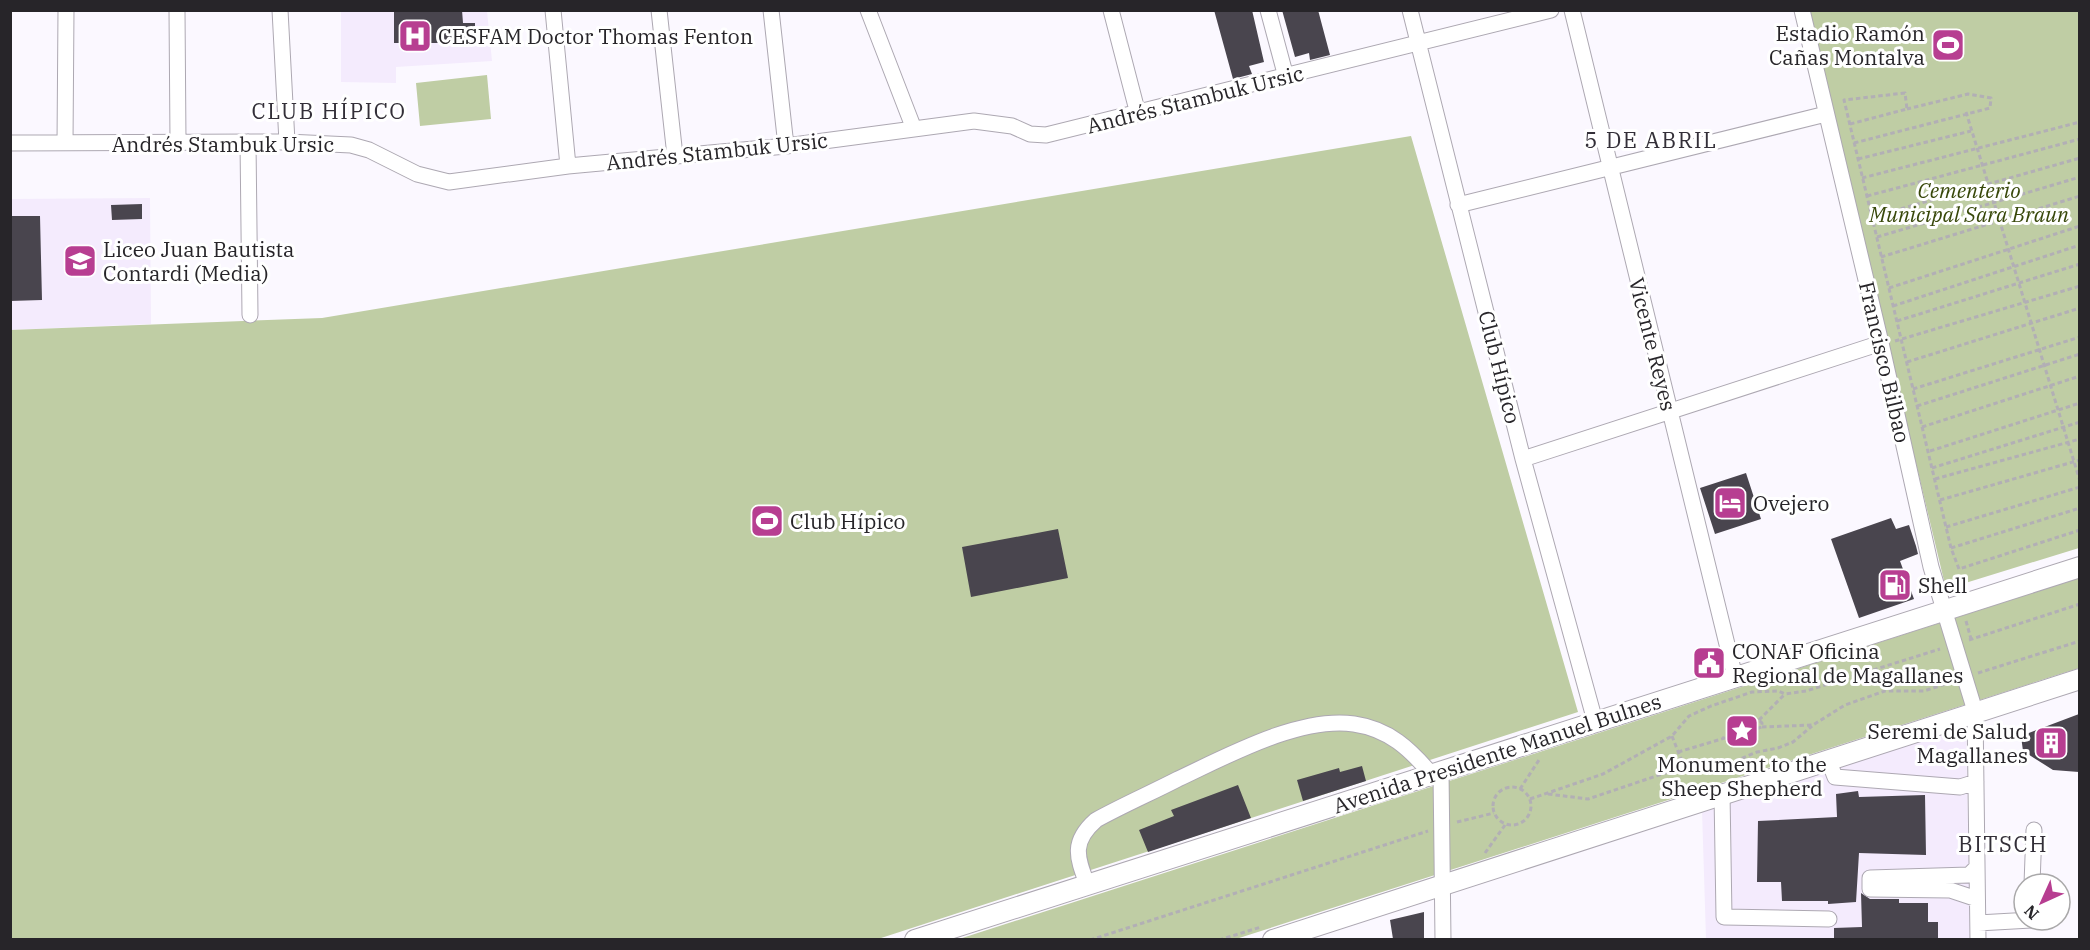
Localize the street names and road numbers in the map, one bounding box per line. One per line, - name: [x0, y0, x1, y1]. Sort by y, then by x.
- street label: Andrés Stambuk Ursic: [1084, 58, 1306, 140]
- street label: Andrés Stambuk Ursic: [605, 125, 829, 177]
- street label: Andrés Stambuk Ursic: [112, 130, 334, 158]
- street label: Vicente Reyes: [1623, 274, 1683, 414]
- street label: Francisco Bilbao: [1853, 279, 1917, 445]
- street label: Club Hípico: [1472, 308, 1528, 426]
- street label: Avenida Presidente Manuel Bulnes: [1329, 687, 1665, 819]

